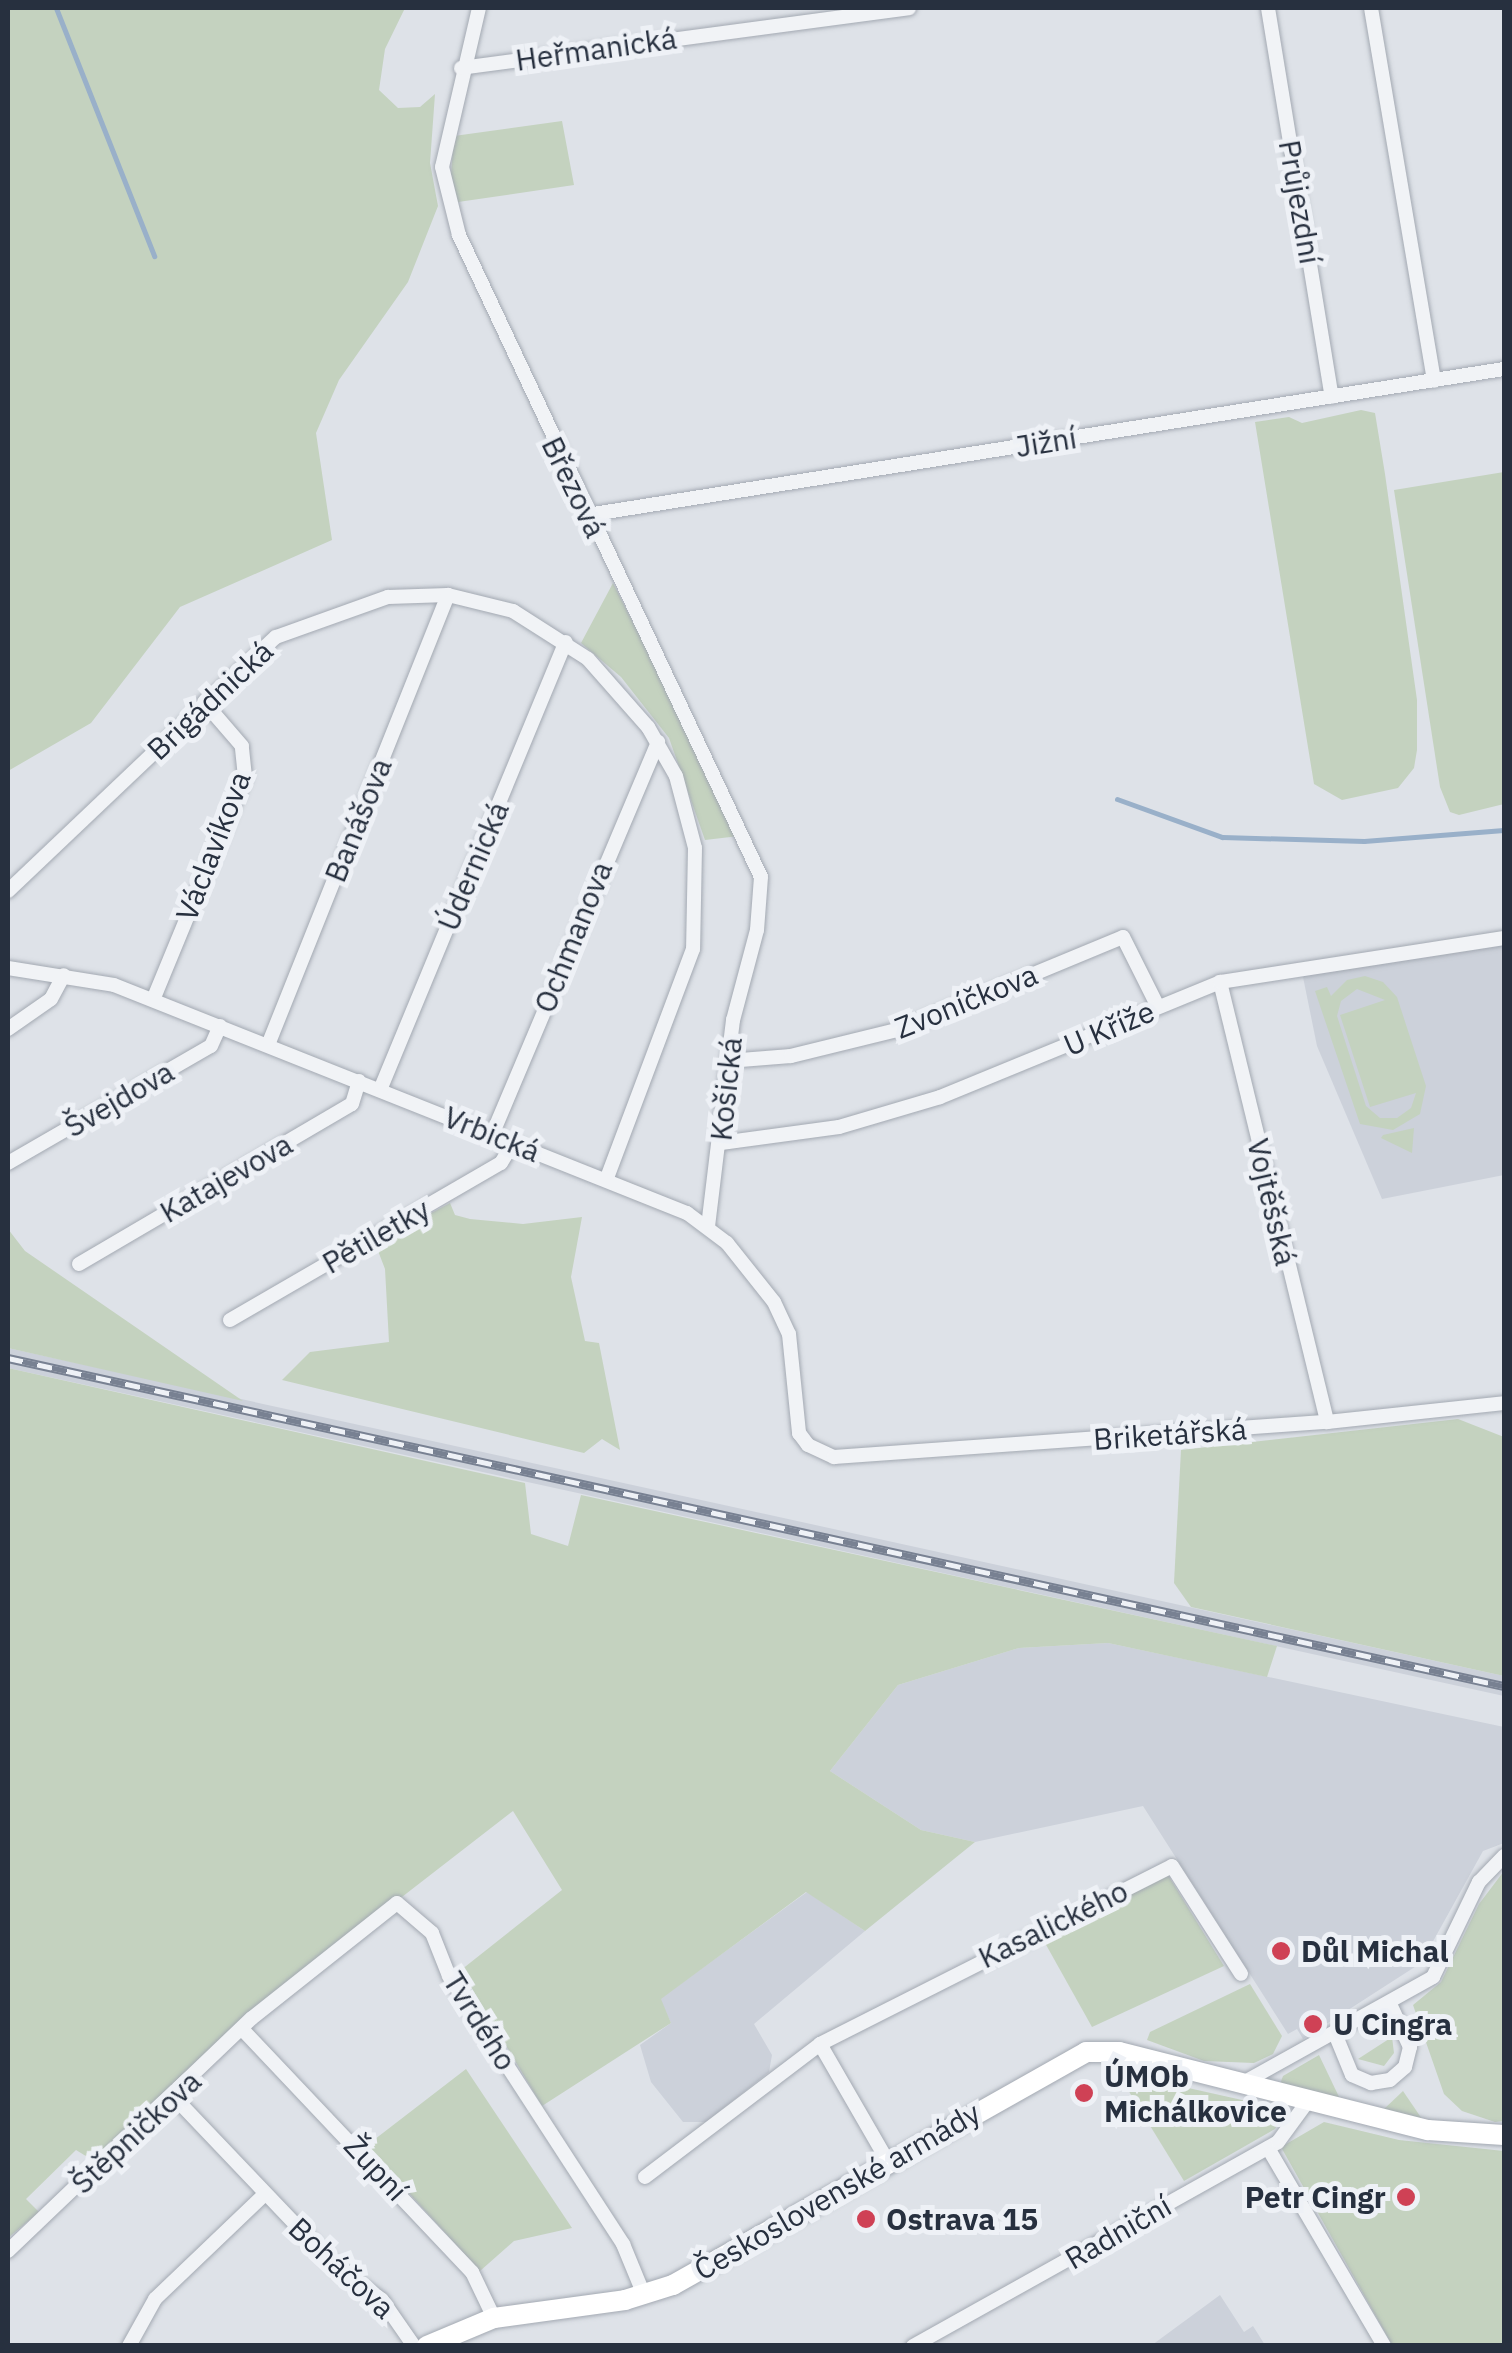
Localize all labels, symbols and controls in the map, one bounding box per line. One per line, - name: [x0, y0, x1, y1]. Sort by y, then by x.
- street label: Heřmanická: [513, 20, 679, 78]
- street label: Průjezdní: [1271, 137, 1329, 267]
- street label: Jižní: [1013, 419, 1079, 465]
- street label: Březová: [534, 431, 614, 543]
- street label: Brigádnická: [140, 633, 280, 767]
- street label: Banášova: [317, 753, 399, 887]
- street label: Václavíkova: [168, 766, 258, 926]
- street label: Údernická: [430, 796, 516, 936]
- street label: Ochmanova: [526, 856, 620, 1018]
- street label: Zvoníčkova: [889, 956, 1043, 1046]
- street label: U Kříže: [1058, 993, 1160, 1063]
- street label: Košická: [703, 1035, 749, 1143]
- street label: Švejdova: [58, 1053, 180, 1145]
- street label: Vrbická: [439, 1098, 545, 1170]
- street label: Katajevova: [154, 1126, 298, 1230]
- street label: Vojtěšská: [1240, 1135, 1304, 1269]
- street label: Pětiletky: [316, 1191, 436, 1281]
- street label: Briketářská: [1092, 1411, 1248, 1457]
- street label: Kasalického: [972, 1872, 1134, 1976]
- place label: Důl Michal: [1301, 1933, 1449, 1969]
- marker: Důl Michal: [1270, 1940, 1292, 1962]
- street label: Tvrdého: [436, 1965, 524, 2077]
- place label: U Cingra: [1333, 2006, 1452, 2042]
- marker: U Cingra: [1302, 2013, 1324, 2035]
- place label: ÚMOb Michálkovice: [1104, 2058, 1287, 2128]
- street label: Štěpničkova: [64, 2063, 208, 2201]
- marker: ÚMOb Michálkovice: [1073, 2082, 1095, 2104]
- street label: Československé armády: [688, 2094, 986, 2288]
- street label: Župní: [337, 2128, 415, 2208]
- place label: Petr Cingr: [1245, 2179, 1386, 2215]
- marker: Petr Cingr: [1395, 2186, 1417, 2208]
- street label: Radniční: [1059, 2187, 1177, 2277]
- place label: Ostrava 15: [886, 2201, 1038, 2237]
- marker: Ostrava 15: [855, 2208, 877, 2230]
- street label: Boháčova: [282, 2210, 402, 2326]

